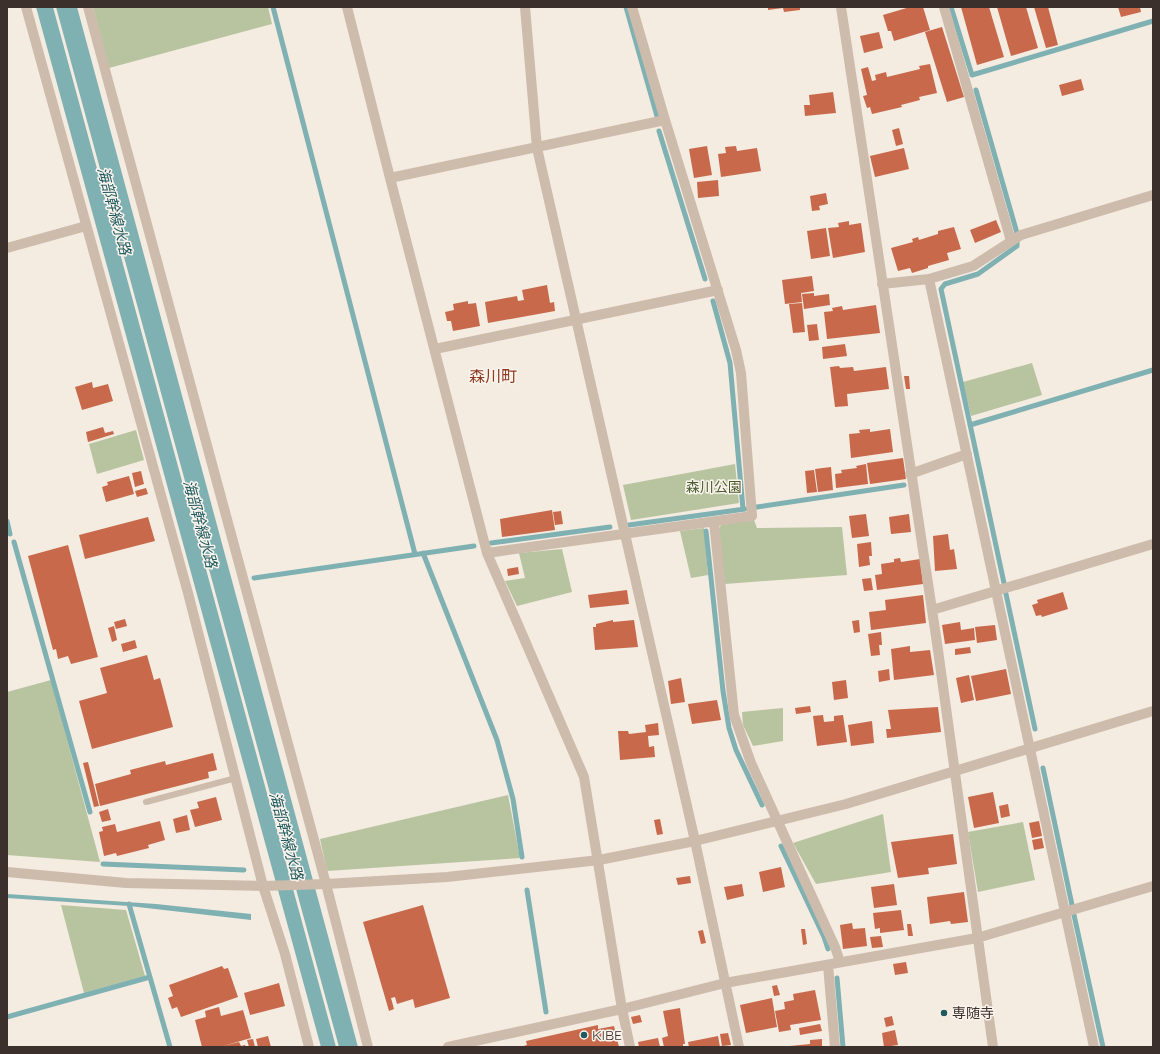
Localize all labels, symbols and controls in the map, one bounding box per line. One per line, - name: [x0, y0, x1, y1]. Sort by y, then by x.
- water label: 海部幹線水路: [94, 165, 136, 259]
- district label: 森川町: [469, 366, 517, 386]
- water label: 海部幹線水路: [180, 478, 222, 572]
- park label: 森川公園: [686, 478, 742, 496]
- water label: 海部幹線水路: [266, 790, 308, 884]
- place label: 専随寺: [952, 1004, 994, 1022]
- marker: 専随寺: [939, 1008, 949, 1018]
- place label: KIBE: [592, 1026, 622, 1044]
- marker: KIBE: [579, 1030, 589, 1040]

